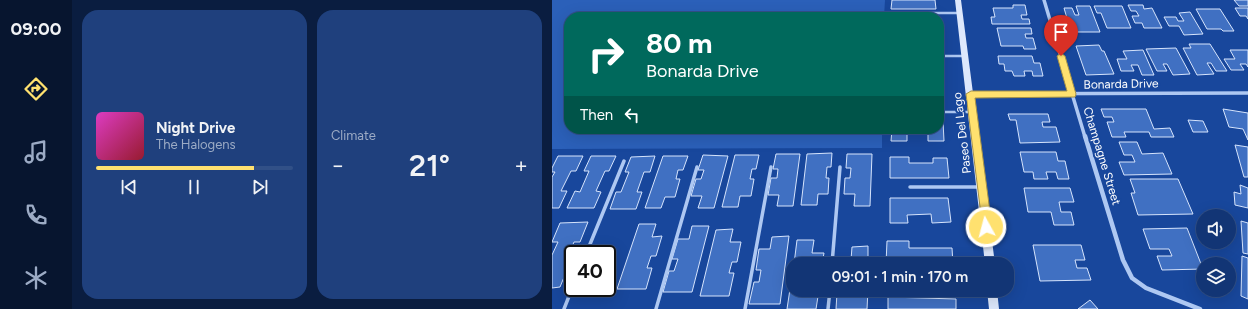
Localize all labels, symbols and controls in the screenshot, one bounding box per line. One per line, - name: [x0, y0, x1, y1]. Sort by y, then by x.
- pin: [1044, 15, 1078, 56]
- text: 09:00: [11, 18, 61, 40]
- icon: arrive: [1050, 21, 1072, 43]
- text: 80 m: [646, 26, 712, 60]
- icon: right: [580, 28, 632, 80]
- text: Bonarda Drive: [646, 60, 759, 82]
- icon: directions: [22, 75, 50, 103]
- street label: Bonarda Drive: [1083, 76, 1159, 92]
- street label: Paseo Del Lago: [950, 92, 974, 174]
- icon: left: [621, 104, 643, 126]
- street label: Champagne Street: [1080, 105, 1124, 207]
- text: Then: [580, 106, 613, 124]
- text: Night Drive: [156, 119, 235, 137]
- text: Climate: [331, 128, 376, 143]
- text: The Halogens: [156, 137, 236, 152]
- icon: music: [22, 138, 50, 166]
- text: 21°: [409, 147, 450, 184]
- text: −: [331, 152, 345, 179]
- text: +: [514, 152, 528, 179]
- icon: previous: [118, 176, 140, 198]
- icon: pause: [183, 176, 205, 198]
- icon: next: [249, 176, 271, 198]
- icon: phone: [22, 201, 50, 229]
- position arrow: [965, 206, 1007, 248]
- map controls: [1196, 209, 1236, 297]
- button: sound: [1196, 209, 1236, 249]
- speed limit sign: 40: [564, 245, 616, 297]
- button: layers: [1196, 257, 1236, 297]
- icon: climate: [22, 264, 50, 292]
- text: 09:01 · 1 min · 170 m: [832, 268, 968, 286]

